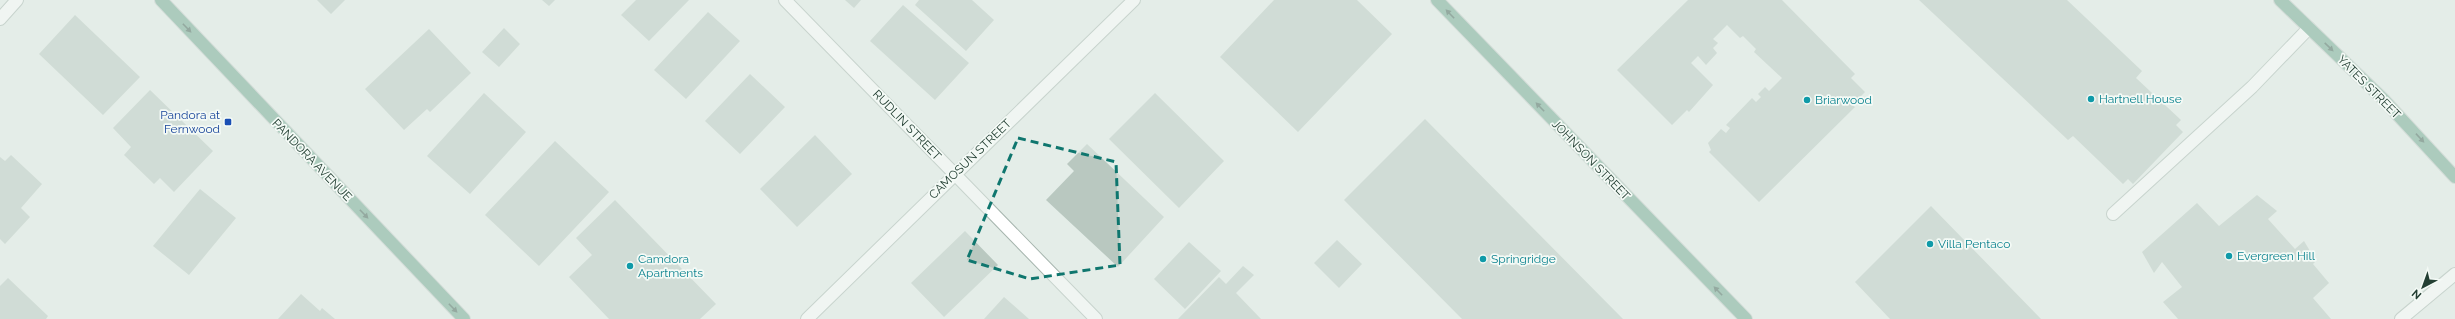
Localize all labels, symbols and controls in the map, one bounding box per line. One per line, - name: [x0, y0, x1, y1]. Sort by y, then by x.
- one-way arrow: [1445, 9, 1455, 19]
- one-way arrow: [183, 23, 192, 33]
- one-way arrow: [2323, 42, 2334, 51]
- street label: YATES STREET: [2335, 53, 2404, 122]
- street label: RUDLIN STREET: [870, 87, 945, 163]
- place label: Hartnell House: [2099, 92, 2182, 106]
- place label: Briarwood: [1815, 93, 1872, 107]
- marker: Hartnell House: [2086, 94, 2096, 104]
- marker: Briarwood: [1802, 95, 1812, 105]
- one-way arrow: [1535, 102, 1545, 112]
- place label: Pandora at Fernwood: [160, 108, 220, 136]
- street label: PANDORA AVENUE: [269, 116, 355, 204]
- street label: CAMOSUN STREET: [926, 116, 1014, 202]
- marker: Pandora at Fernwood: [223, 117, 233, 127]
- street label: JOHNSON STREET: [1549, 117, 1633, 203]
- one-way arrow: [2416, 133, 2425, 144]
- one-way arrow: [359, 209, 369, 219]
- place label: Villa Pentaco: [1938, 237, 2010, 251]
- marker: Villa Pentaco: [1925, 239, 1935, 249]
- place label: Evergreen Hill: [2237, 249, 2316, 263]
- marker: Evergreen Hill: [2224, 251, 2234, 261]
- place label: Camdora Apartments: [638, 252, 703, 280]
- place label: Springridge: [1491, 252, 1556, 266]
- marker: Springridge: [1478, 254, 1488, 264]
- marker: Camdora Apartments: [625, 261, 635, 271]
- north arrow: [2403, 267, 2443, 307]
- one-way arrow: [1714, 286, 1723, 296]
- text: N: [2409, 287, 2424, 302]
- one-way arrow: [449, 303, 458, 313]

